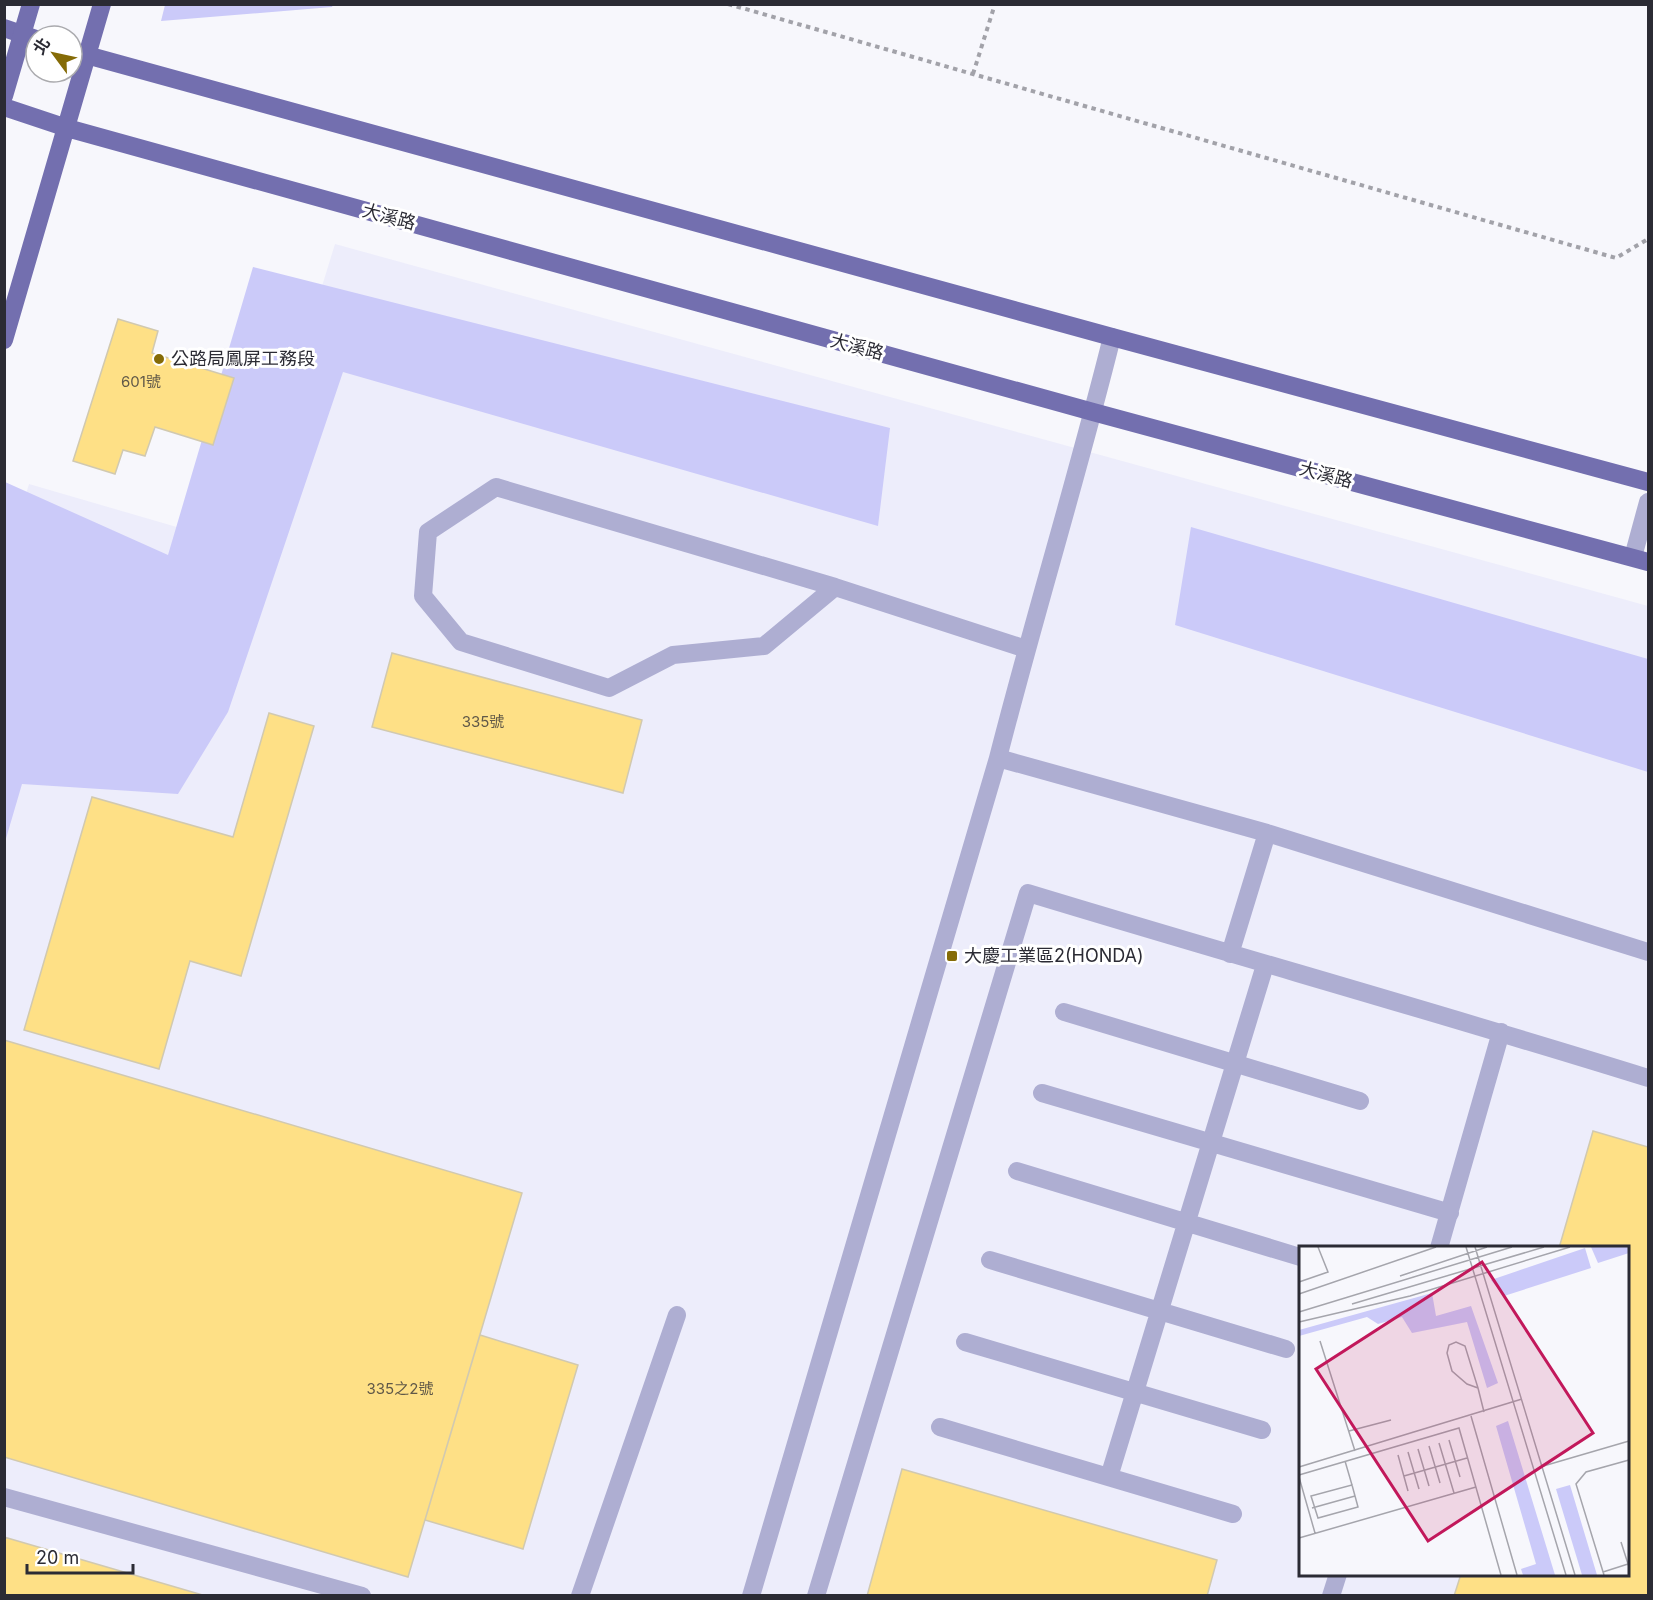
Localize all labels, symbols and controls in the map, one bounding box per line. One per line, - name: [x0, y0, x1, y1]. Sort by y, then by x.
- north arrow: [24, 24, 84, 84]
- text: 北: [29, 34, 54, 58]
- street label: 大溪路: [360, 199, 418, 234]
- street label: 大溪路: [828, 329, 886, 364]
- place label: 公路局鳳屏工務段: [171, 348, 315, 369]
- marker: 公路局鳳屏工務段: [152, 352, 166, 366]
- house number: 601號: [121, 372, 161, 391]
- street label: 大溪路: [1297, 457, 1355, 492]
- house number: 335號: [462, 712, 504, 731]
- place label: 大慶工業區2(HONDA): [964, 945, 1144, 966]
- marker: 大慶工業區2(HONDA): [945, 949, 959, 963]
- inset map: [1299, 1246, 1629, 1576]
- house number: 335之2號: [367, 1379, 433, 1398]
- scale bar: [27, 1537, 134, 1575]
- text: 20 m: [36, 1547, 79, 1568]

